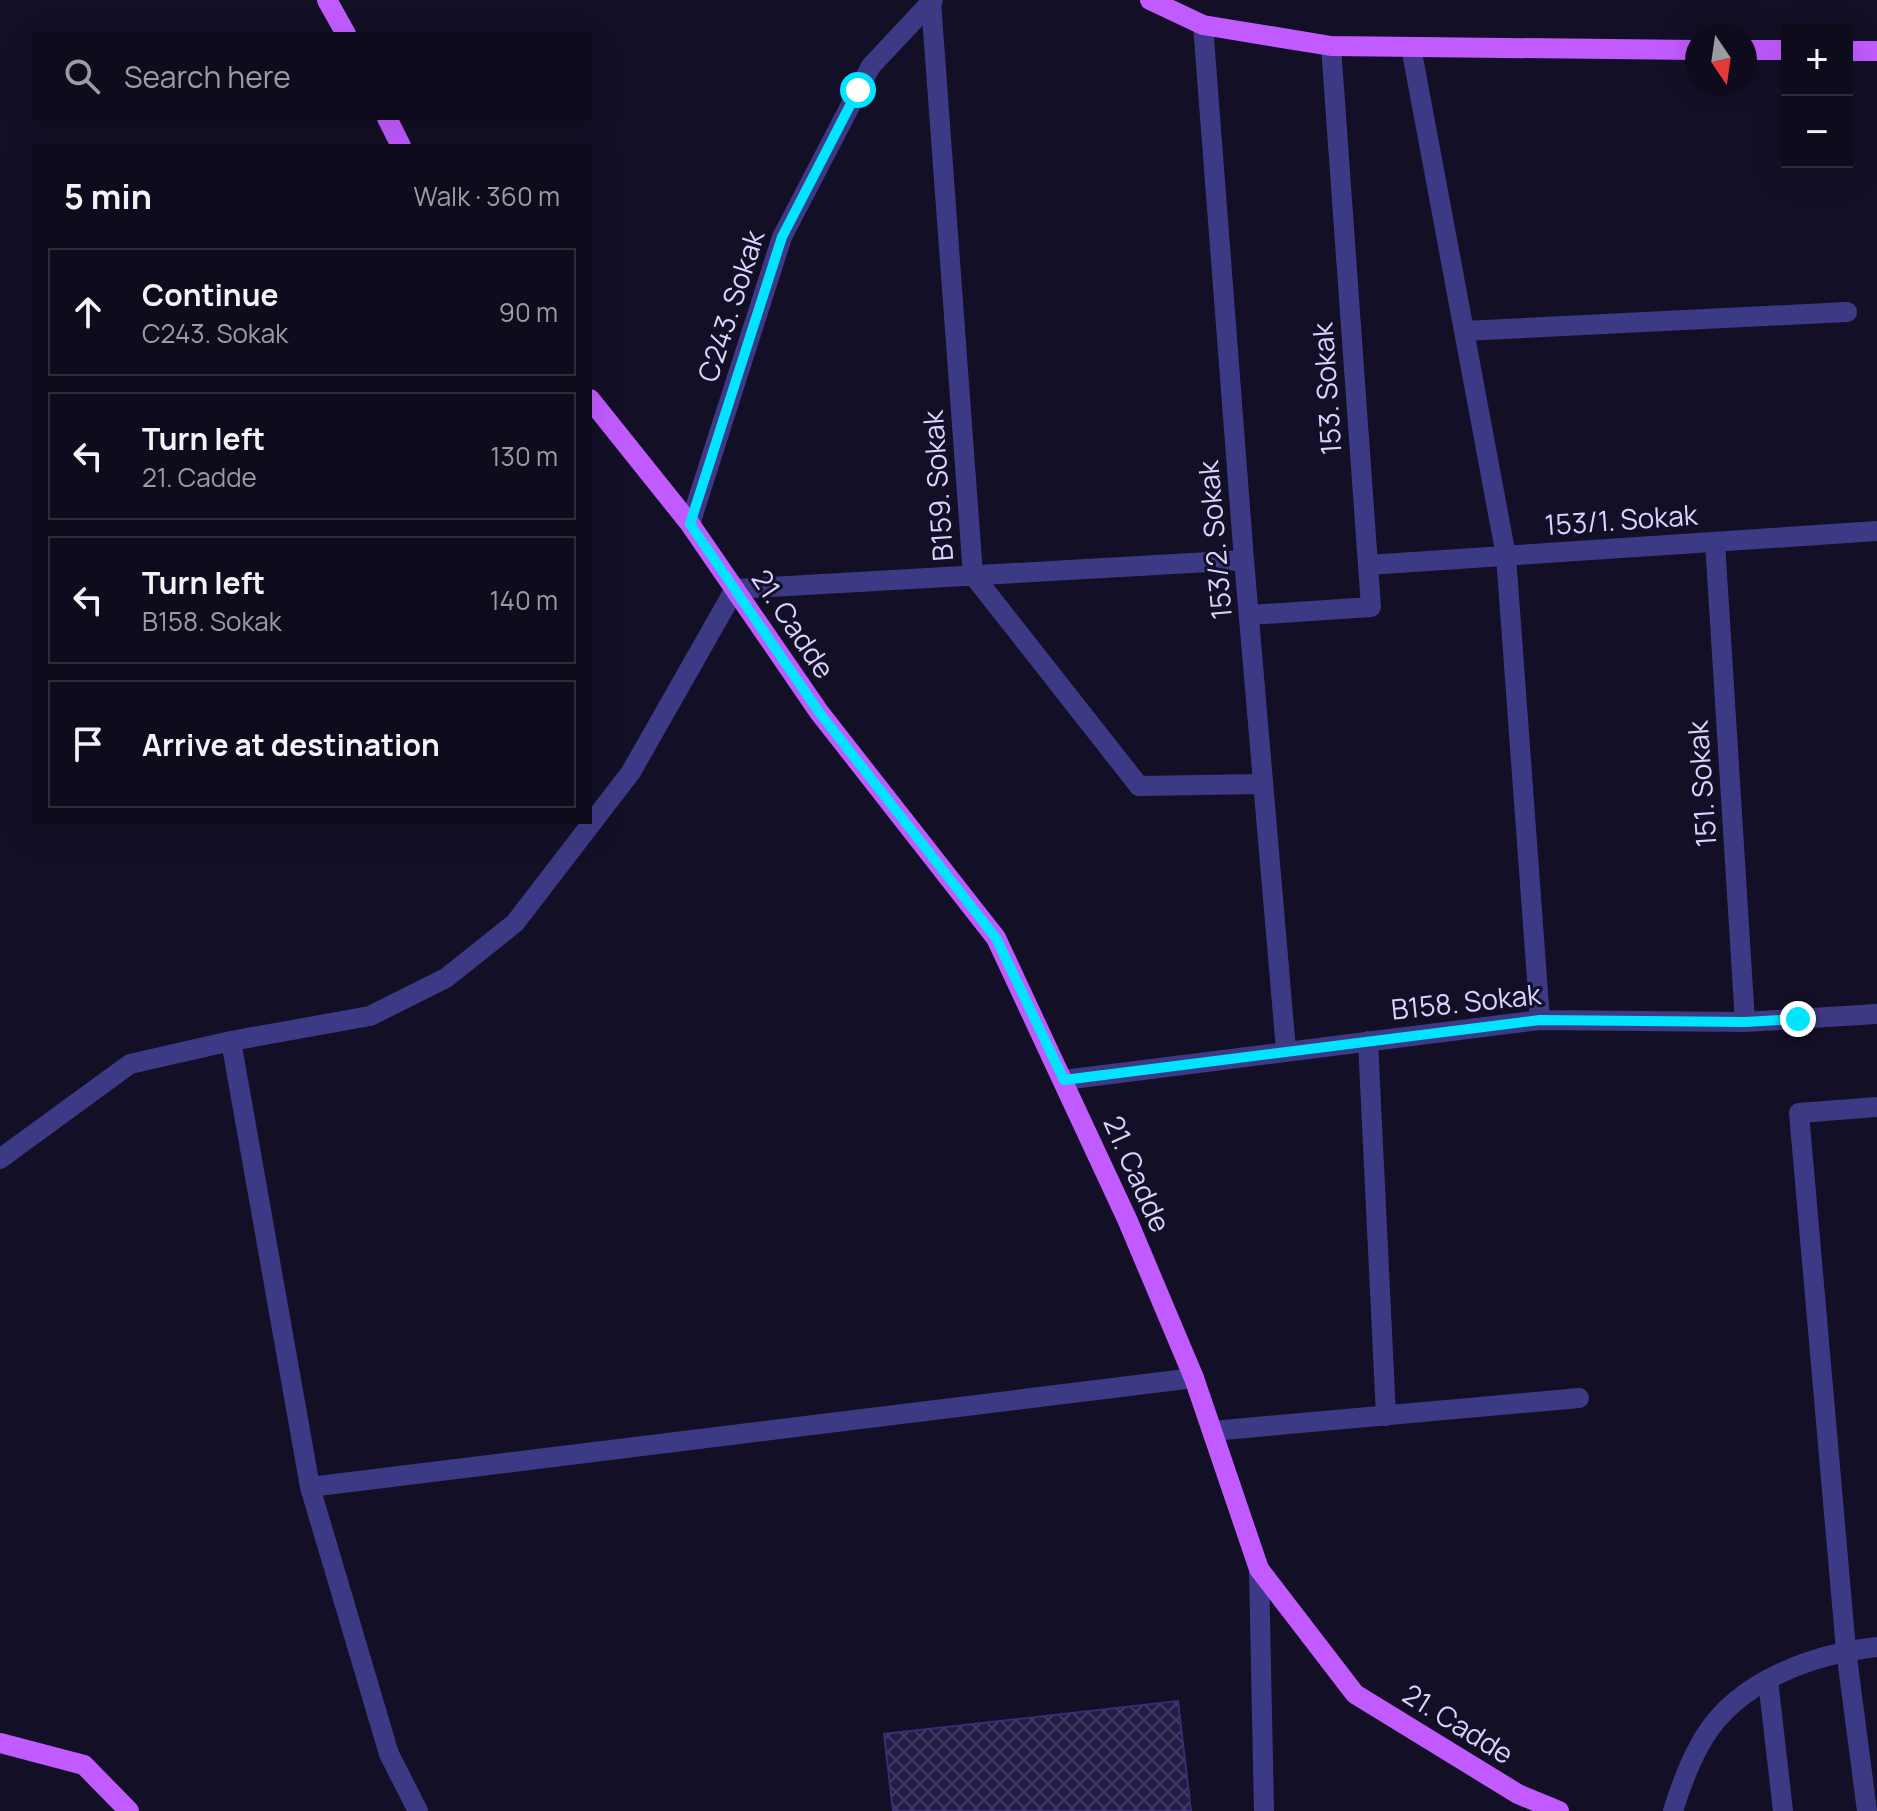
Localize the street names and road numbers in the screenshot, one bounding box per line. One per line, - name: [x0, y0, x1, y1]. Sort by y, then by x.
- street label: C243. Sokak: [688, 224, 773, 386]
- street label: 153. Sokak: [1302, 321, 1350, 456]
- street label: B159. Sokak: [913, 408, 961, 563]
- street label: 153/2. Sokak: [1188, 458, 1240, 621]
- street label: 153/1. Sokak: [1543, 495, 1700, 543]
- street label: 21. Cadde: [744, 562, 844, 685]
- street label: 151. Sokak: [1678, 718, 1724, 849]
- street label: B158. Sokak: [1389, 974, 1544, 1028]
- street label: 21. Cadde: [1095, 1109, 1180, 1238]
- street label: 21. Cadde: [1396, 1674, 1521, 1772]

